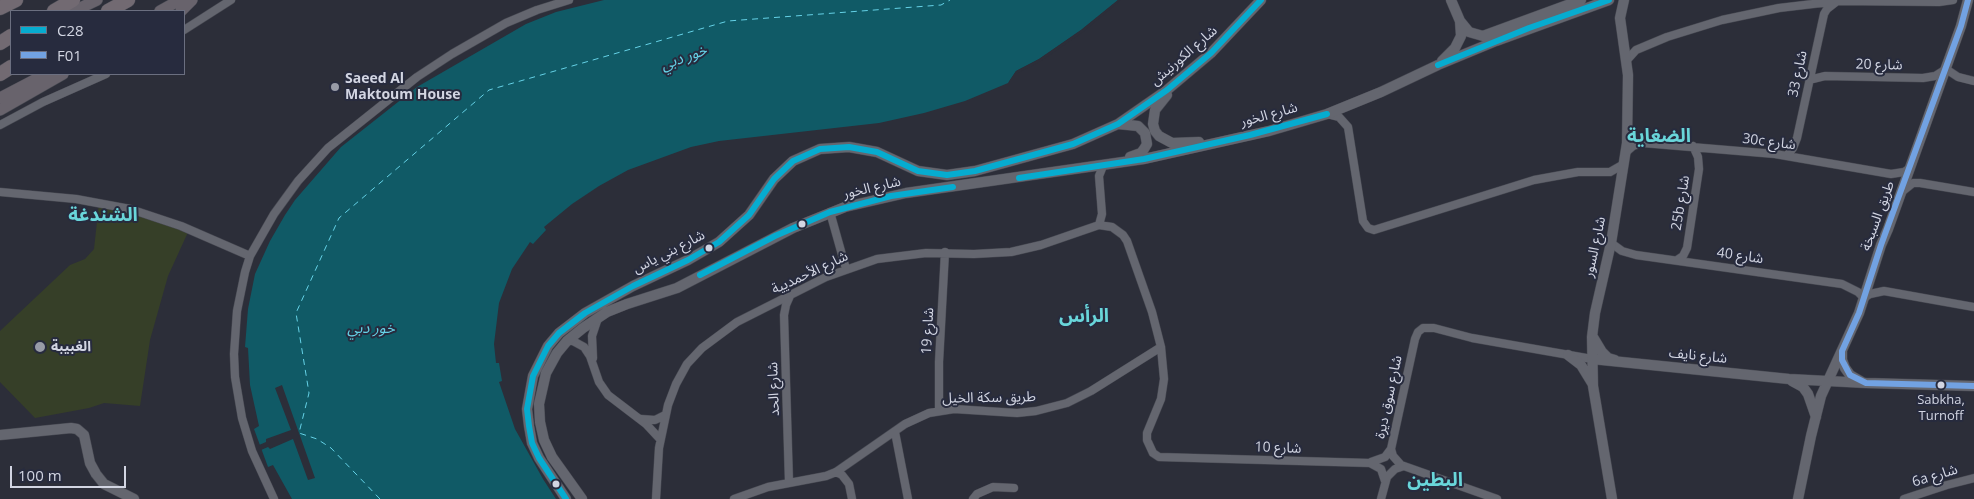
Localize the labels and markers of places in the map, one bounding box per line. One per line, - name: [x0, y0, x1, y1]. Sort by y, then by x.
- place label: Saeed Al Maktoum House: [345, 71, 460, 104]
- marker: Saeed Al Maktoum House: [329, 81, 341, 93]
- unlabelled marker: [797, 219, 807, 229]
- unlabelled marker: [704, 243, 714, 253]
- place label: الغبيبة: [51, 339, 91, 355]
- marker: الغبيبة: [33, 340, 47, 354]
- marker: Sabkha, Turnoff: [1936, 380, 1946, 390]
- place label: Sabkha, Turnoff: [1917, 392, 1965, 423]
- unlabelled marker: [551, 479, 561, 489]

